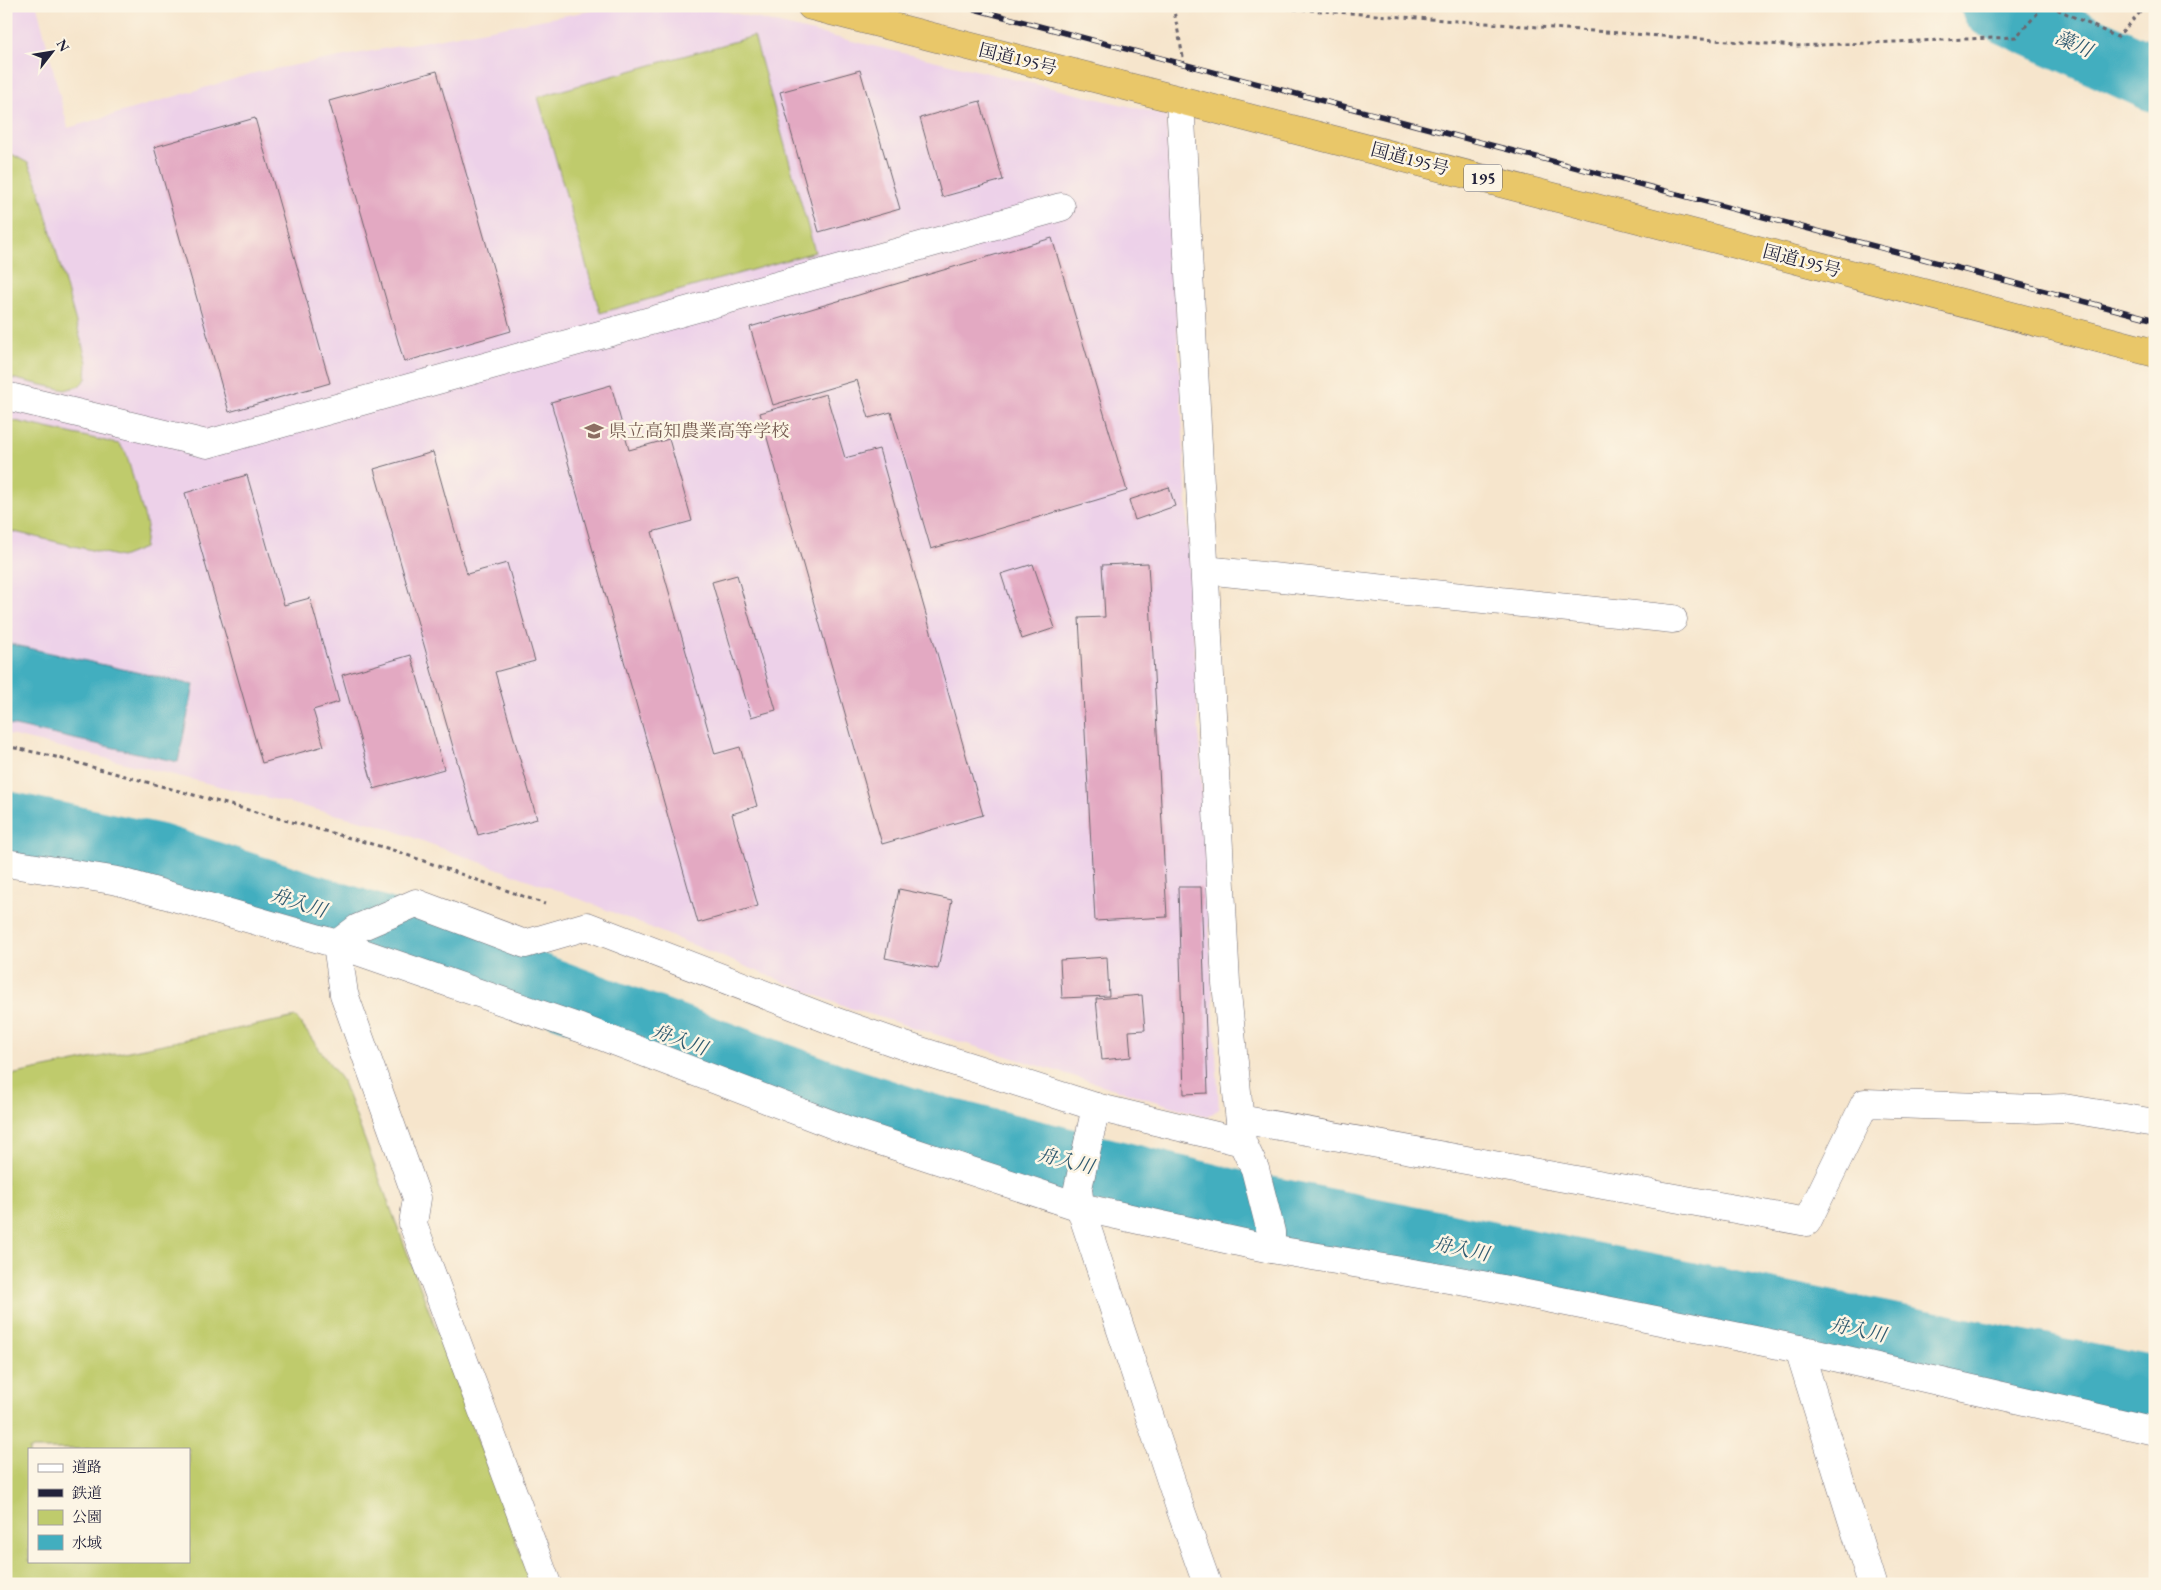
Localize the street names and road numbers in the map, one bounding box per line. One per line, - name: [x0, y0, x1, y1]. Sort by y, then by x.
- street label: 国道195号: [977, 38, 1060, 79]
- street label: 国道195号: [1369, 137, 1452, 180]
- road number: 195: [1464, 164, 1502, 192]
- street label: 国道195号: [1761, 239, 1844, 282]

